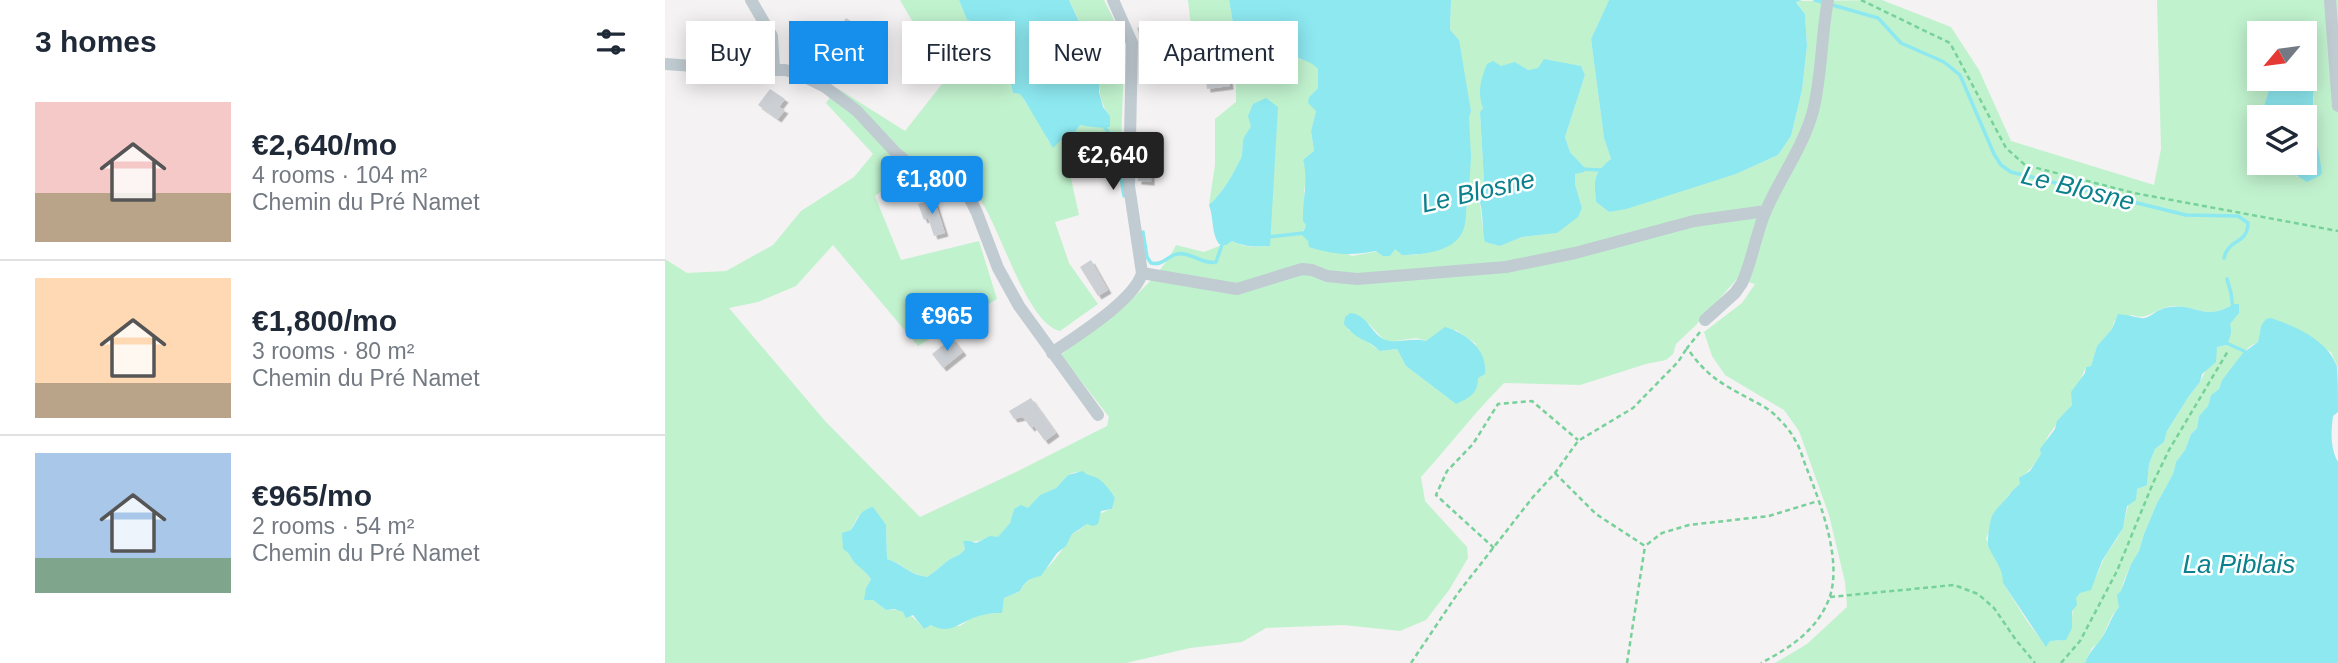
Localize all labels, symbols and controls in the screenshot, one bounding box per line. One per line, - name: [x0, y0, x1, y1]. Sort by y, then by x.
- chip: Buy: [686, 21, 775, 84]
- chip: Rent: [789, 21, 888, 84]
- chip: Filters: [902, 21, 1015, 84]
- chip: New: [1029, 21, 1125, 84]
- chip: Apartment: [1139, 21, 1298, 84]
- north arrow: [2247, 21, 2317, 91]
- map controls: [2247, 21, 2317, 175]
- icon: filters: [592, 23, 630, 61]
- text: 3 homes: [35, 25, 157, 58]
- button: layers: [2247, 105, 2317, 175]
- text: €2,640/mo: [252, 128, 397, 161]
- icon: home: [91, 130, 175, 214]
- pin: €2,640: [1056, 132, 1170, 192]
- text: €2,640: [1078, 142, 1148, 168]
- pin: €1,800: [875, 156, 989, 216]
- water label: Le Blosne: [2018, 159, 2138, 217]
- text: 4 rooms · 104 m²: [252, 162, 427, 188]
- water label: Le Blosne: [1418, 163, 1538, 219]
- text: €1,800: [897, 166, 967, 192]
- text: Chemin du Pré Namet: [252, 189, 480, 215]
- pin: €965: [906, 294, 988, 353]
- text: €965: [921, 303, 973, 329]
- text: €1,800/mo: [252, 304, 397, 337]
- icon: home: [91, 306, 175, 390]
- text: 3 rooms · 80 m²: [252, 338, 414, 364]
- text: Chemin du Pré Namet: [252, 365, 480, 391]
- text: €965/mo: [252, 479, 372, 512]
- icon: home: [91, 481, 175, 565]
- text: 2 rooms · 54 m²: [252, 513, 414, 539]
- text: Chemin du Pré Namet: [252, 540, 480, 566]
- water label: La Piblais: [2183, 549, 2295, 579]

